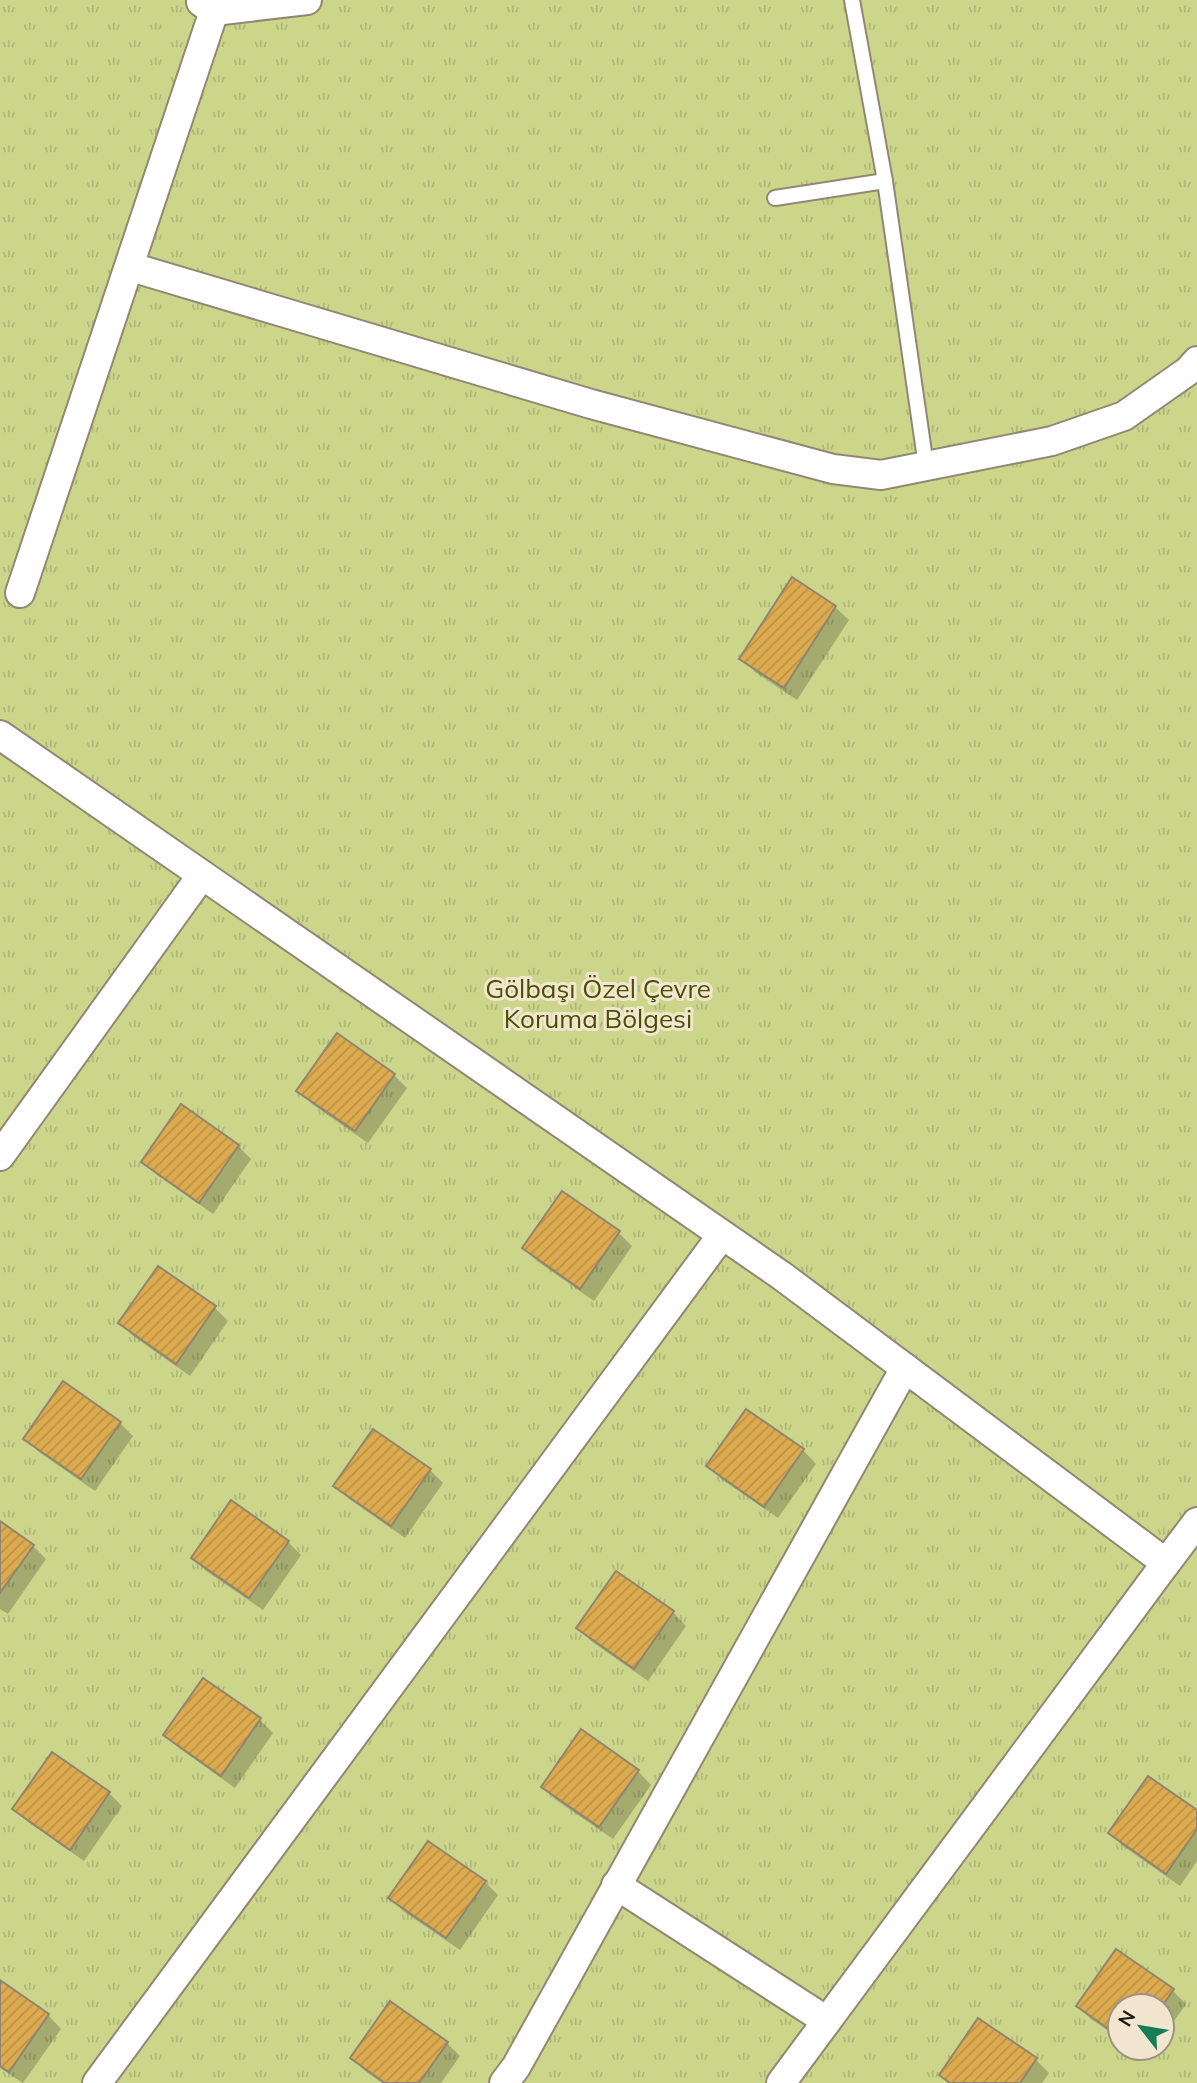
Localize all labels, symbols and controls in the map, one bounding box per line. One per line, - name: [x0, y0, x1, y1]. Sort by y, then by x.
- park label: Gölbaşı Özel Çevre Koruma Bölgesi: [485, 972, 711, 1035]
- north arrow: [1106, 1992, 1176, 2062]
- text: N: [1112, 2006, 1140, 2031]

